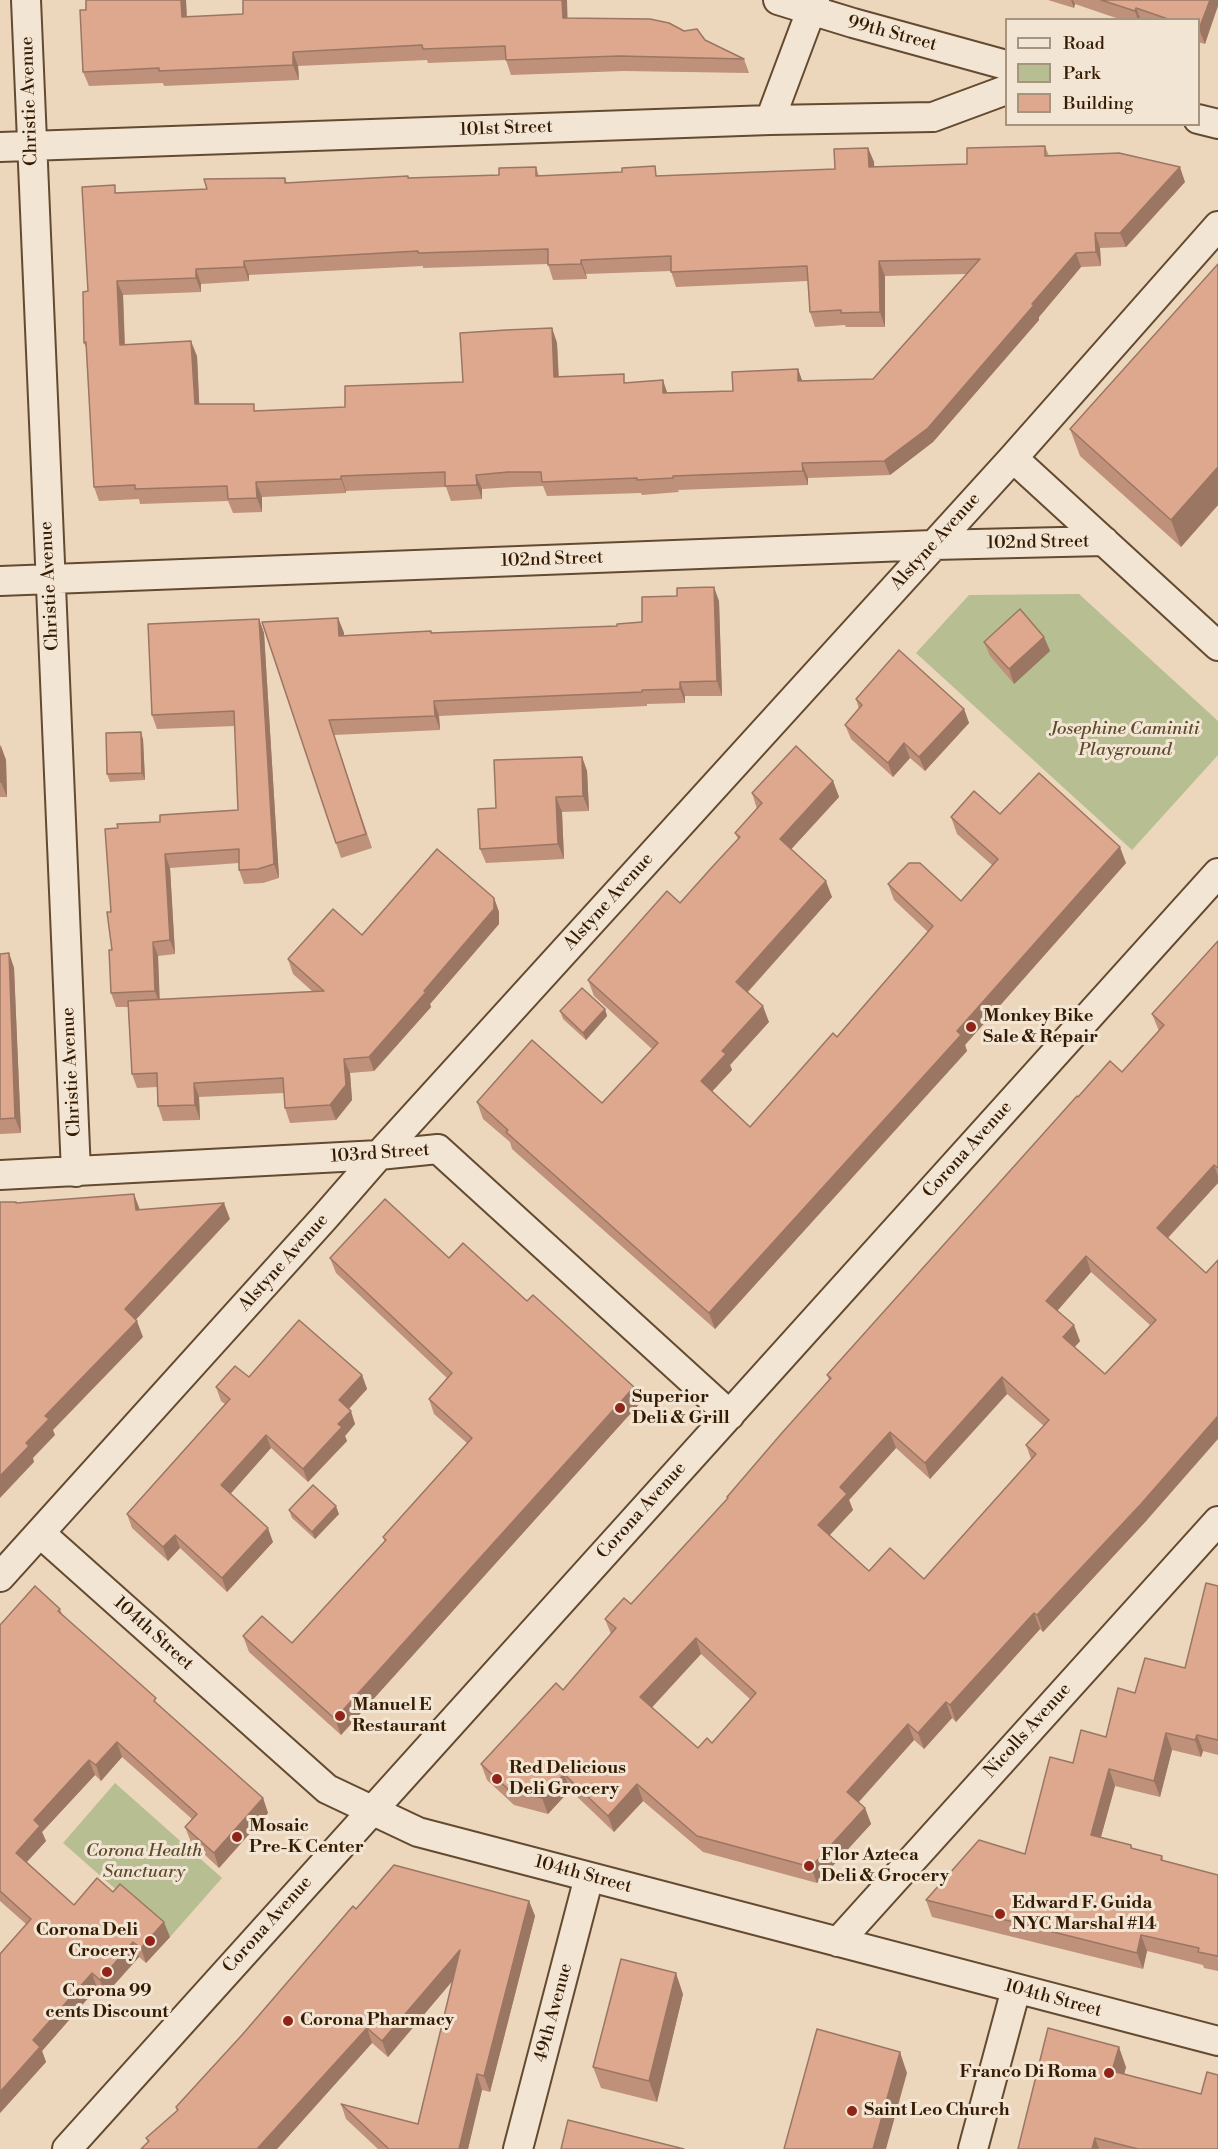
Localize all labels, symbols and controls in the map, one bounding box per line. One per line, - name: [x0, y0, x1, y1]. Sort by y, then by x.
- street label: 99th Street: [845, 12, 939, 56]
- legend: [1005, 18, 1200, 126]
- text: Road: [1063, 32, 1105, 55]
- street label: Christie Avenue: [17, 36, 43, 166]
- text: Park: [1063, 62, 1100, 85]
- text: Building: [1063, 92, 1133, 115]
- street label: 101st Street: [459, 117, 553, 141]
- street label: Alstyne Avenue: [887, 489, 985, 595]
- street label: Christie Avenue: [36, 521, 64, 651]
- street label: 102nd Street: [987, 531, 1089, 555]
- street label: 102nd Street: [500, 547, 604, 573]
- park label: Josephine Caminiti Playground: [1050, 719, 1200, 762]
- street label: Alstyne Avenue: [560, 849, 658, 955]
- place label: Monkey Bike Sale & Repair: [983, 1006, 1098, 1048]
- street label: Christie Avenue: [58, 1007, 86, 1137]
- marker: Monkey Bike Sale & Repair: [964, 1020, 978, 1034]
- street label: Corona Avenue: [919, 1097, 1017, 1203]
- street label: 103rd Street: [330, 1140, 430, 1168]
- street label: Alstyne Avenue: [235, 1210, 333, 1316]
- place label: Superior Deli & Grill: [632, 1387, 730, 1430]
- marker: Superior Deli & Grill: [613, 1401, 627, 1415]
- street label: Corona Avenue: [593, 1458, 691, 1564]
- street label: 104th Street: [109, 1593, 197, 1675]
- street label: Nicolls Avenue: [980, 1679, 1076, 1783]
- place label: Manuel E Restaurant: [352, 1695, 446, 1738]
- marker: Manuel E Restaurant: [333, 1709, 347, 1723]
- place label: Red Delicious Deli Grocery: [509, 1758, 626, 1800]
- marker: Red Delicious Deli Grocery: [490, 1772, 504, 1786]
- place label: Mosaic Pre-K Center: [249, 1816, 364, 1858]
- marker: Mosaic Pre-K Center: [230, 1830, 244, 1844]
- park label: Corona Health Sanctuary: [86, 1841, 202, 1884]
- place label: Flor Azteca Deli & Grocery: [821, 1845, 949, 1888]
- street label: 104th Street: [532, 1852, 634, 1898]
- marker: Flor Azteca Deli & Grocery: [802, 1859, 816, 1873]
- street label: Corona Avenue: [219, 1872, 317, 1978]
- place label: Edward F. Guida NYC Marshal #14: [1012, 1893, 1157, 1936]
- marker: Edward F. Guida NYC Marshal #14: [993, 1907, 1007, 1921]
- place label: Corona Deli Crocery: [36, 1920, 138, 1962]
- marker: Corona Deli Crocery: [143, 1934, 157, 1948]
- street label: 49th Avenue: [530, 1961, 578, 2065]
- marker: Corona 99 cents Discount: [100, 1965, 114, 1979]
- street label: 104th Street: [1002, 1976, 1104, 2022]
- place label: Corona 99 cents Discount: [45, 1981, 169, 2024]
- place label: Corona Pharmacy: [300, 2010, 454, 2032]
- marker: Corona Pharmacy: [281, 2014, 295, 2028]
- place label: Franco Di Roma: [960, 2062, 1097, 2084]
- marker: Franco Di Roma: [1102, 2066, 1116, 2080]
- place label: Saint Leo Church: [864, 2100, 1010, 2122]
- marker: Saint Leo Church: [845, 2104, 859, 2118]

